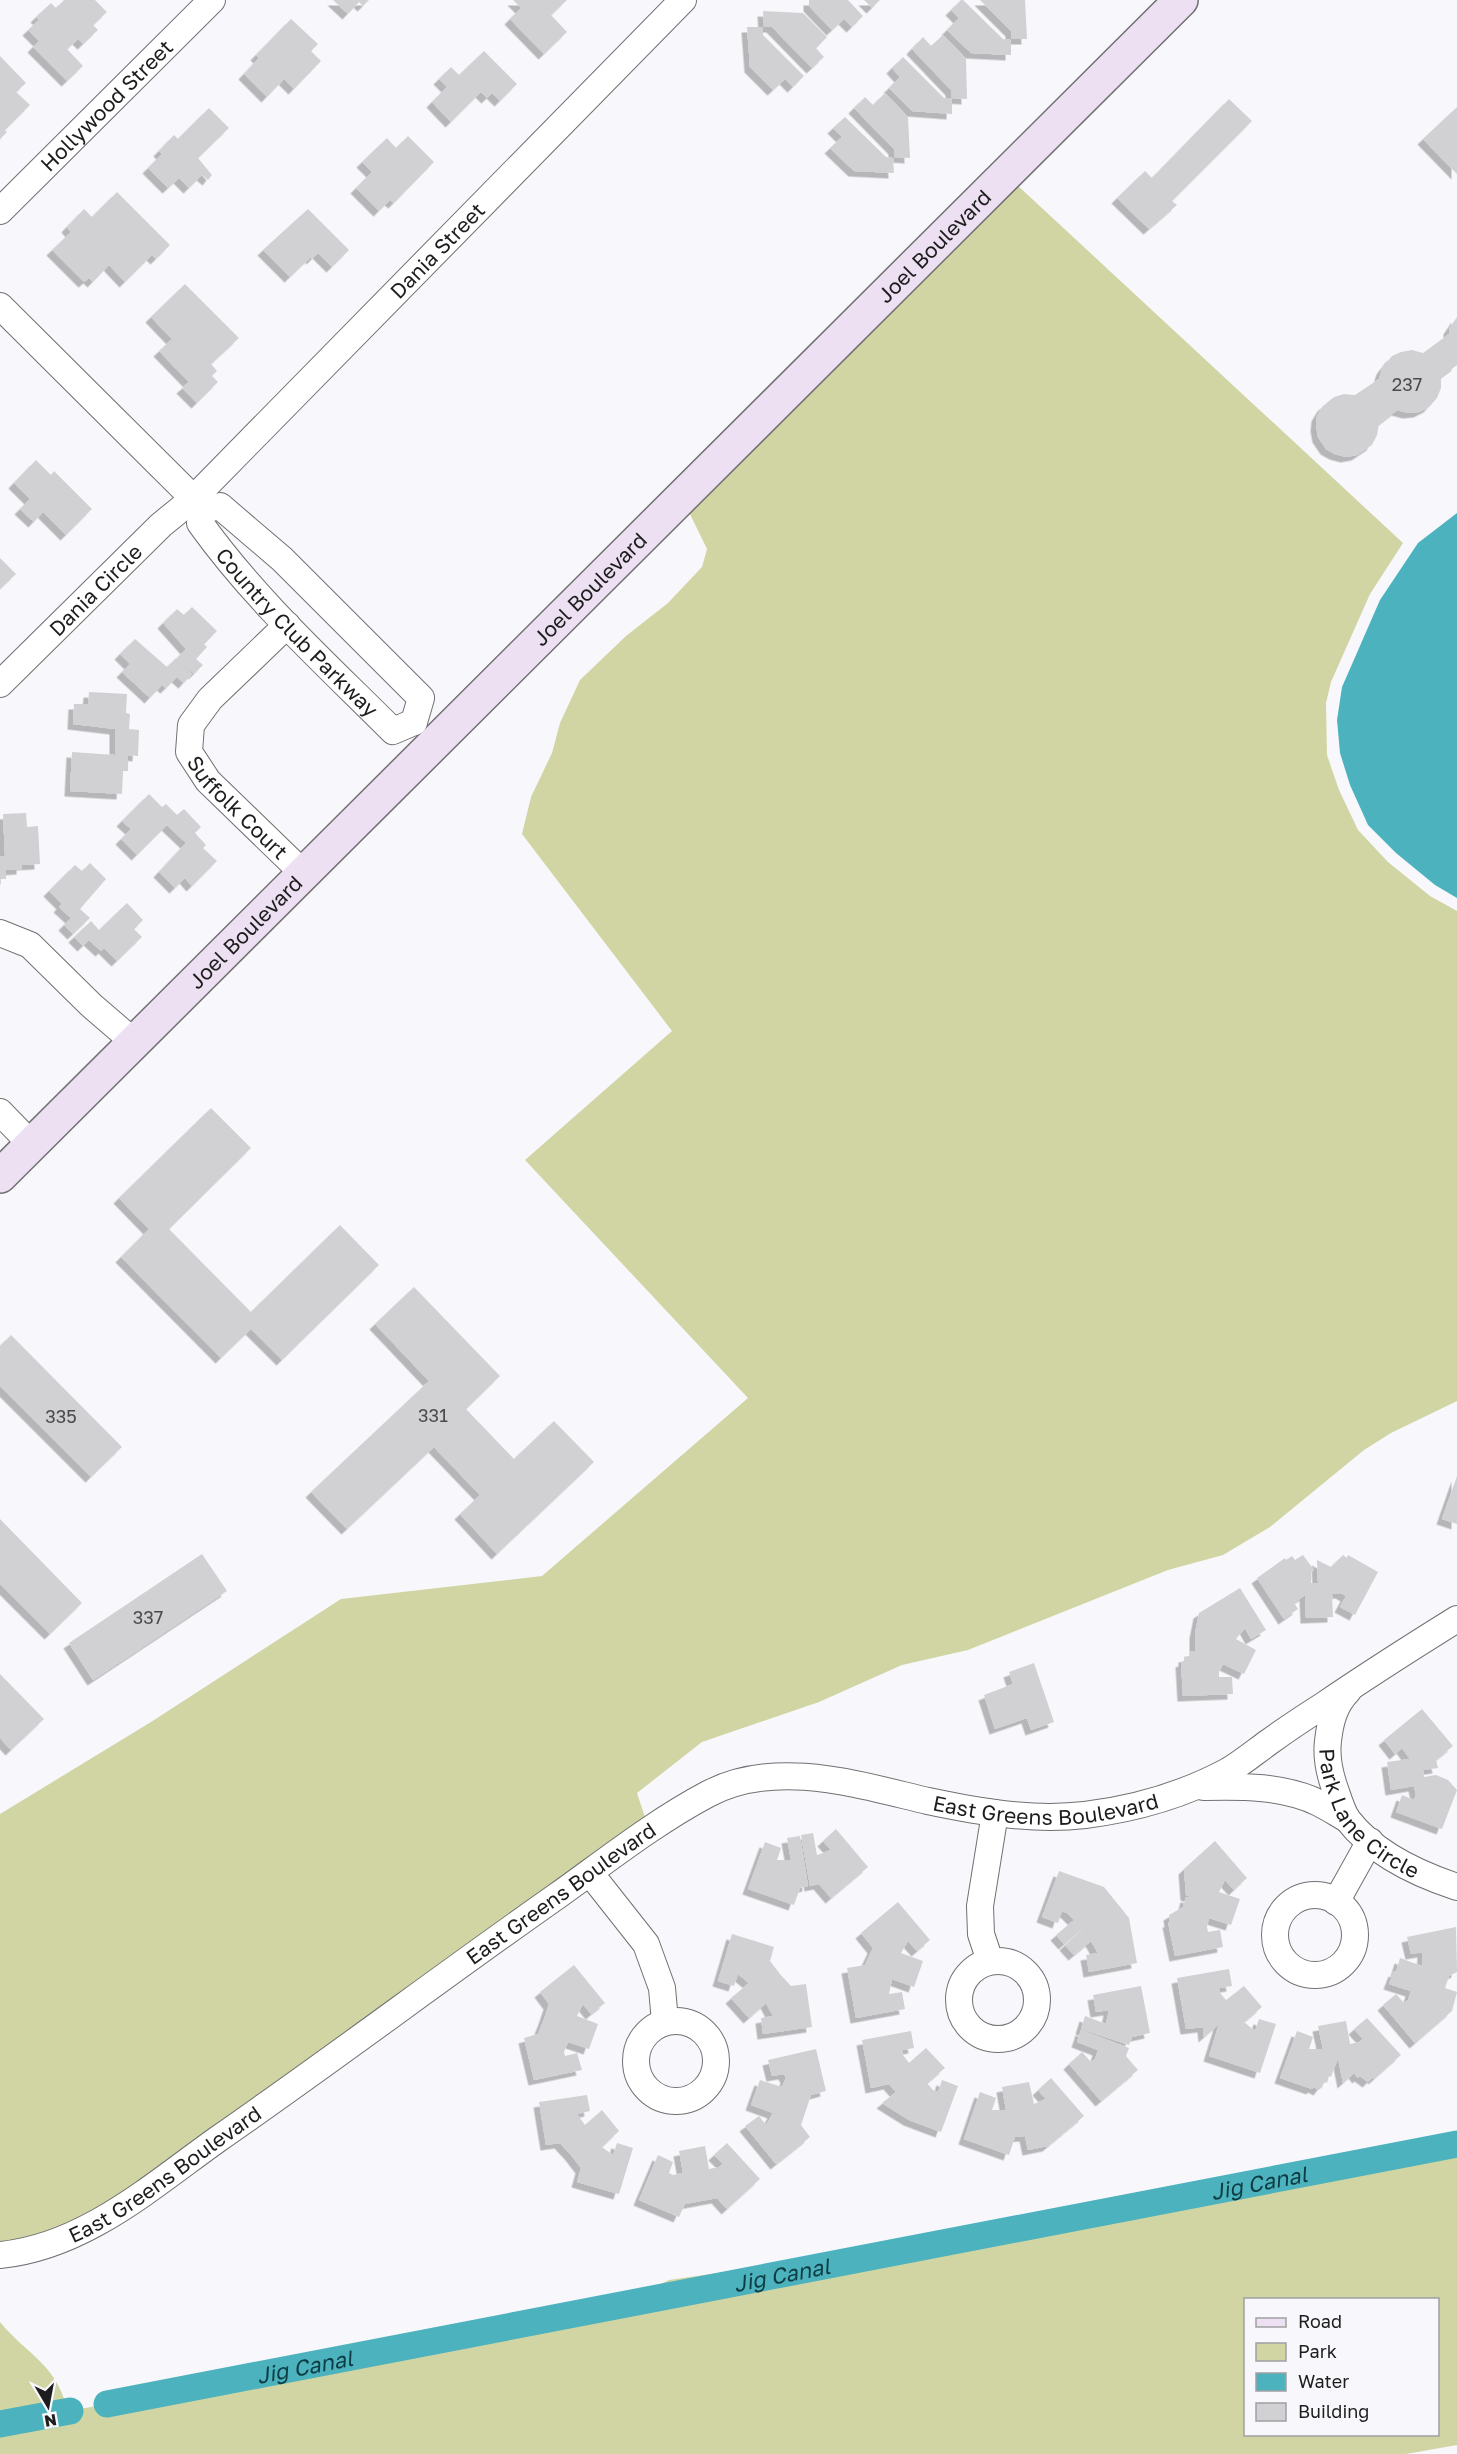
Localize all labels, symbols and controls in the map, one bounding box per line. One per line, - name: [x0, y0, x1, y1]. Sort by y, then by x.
- street label: Hollywood Street: [35, 34, 178, 177]
- street label: Joel Boulevard: [872, 184, 996, 308]
- street label: Dania Street: [384, 197, 490, 304]
- house number: 237: [1392, 373, 1422, 395]
- street label: Joel Boulevard: [527, 527, 652, 651]
- street label: Dania Circle: [43, 538, 147, 641]
- street label: Country Club Parkway: [211, 542, 384, 722]
- street label: Suffolk Court: [182, 750, 294, 864]
- street label: Joel Boulevard: [183, 870, 308, 994]
- house number: 331: [418, 1404, 448, 1426]
- house number: 335: [45, 1405, 77, 1427]
- house number: 337: [133, 1606, 163, 1628]
- street label: Park Lane Circle: [1314, 1748, 1424, 1884]
- street label: East Greens Boulevard: [931, 1787, 1161, 1830]
- street label: East Greens Boulevard: [461, 1816, 661, 1970]
- street label: East Greens Boulevard: [64, 2100, 266, 2248]
- water label: Jig Canal: [1208, 2160, 1310, 2205]
- water label: Jig Canal: [731, 2251, 833, 2297]
- legend: [1244, 2298, 1439, 2436]
- text: Road: [1298, 2310, 1342, 2332]
- text: Park: [1298, 2340, 1337, 2362]
- water label: Jig Canal: [254, 2343, 356, 2388]
- text: Water: [1298, 2370, 1349, 2392]
- north arrow: [18, 2376, 78, 2436]
- text: Building: [1298, 2400, 1369, 2422]
- text: N: [43, 2410, 58, 2432]

